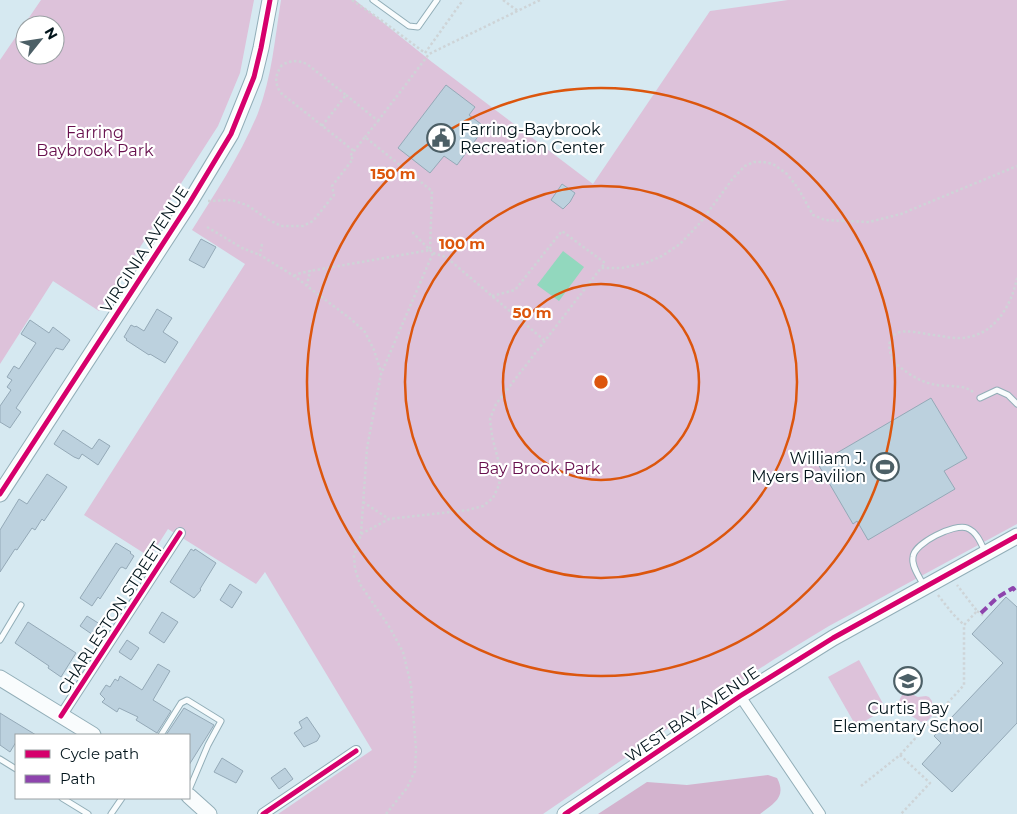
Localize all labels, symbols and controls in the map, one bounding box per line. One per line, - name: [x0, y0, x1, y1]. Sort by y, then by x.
- north arrow: [15, 15, 65, 65]
- text: N: [41, 24, 62, 43]
- place label: Farring-Baybrook Recreation Center: [460, 120, 605, 157]
- park label: Farring Baybrook Park: [36, 123, 154, 160]
- public building icon: Farring-Baybrook Recreation Center: [426, 123, 456, 153]
- text: 150 m: [371, 164, 415, 183]
- street label: VIRGINIA AVENUE: [96, 182, 192, 316]
- text: 100 m: [439, 234, 485, 253]
- text: 50 m: [512, 303, 552, 322]
- centre of rings: [592, 373, 610, 391]
- place label: William J. Myers Pavilion: [751, 449, 866, 486]
- sports icon: William J. Myers Pavilion: [870, 452, 900, 482]
- park label: Bay Brook Park: [478, 459, 601, 478]
- street label: CHARLESTON STREET: [54, 538, 167, 698]
- street label: WEST BAY AVENUE: [622, 663, 763, 766]
- school or university icon: Curtis Bay Elementary School: [893, 666, 923, 696]
- place label: Curtis Bay Elementary School: [833, 699, 983, 736]
- legend: [15, 734, 190, 799]
- text: Cycle path: [60, 744, 139, 763]
- text: Path: [60, 769, 96, 788]

